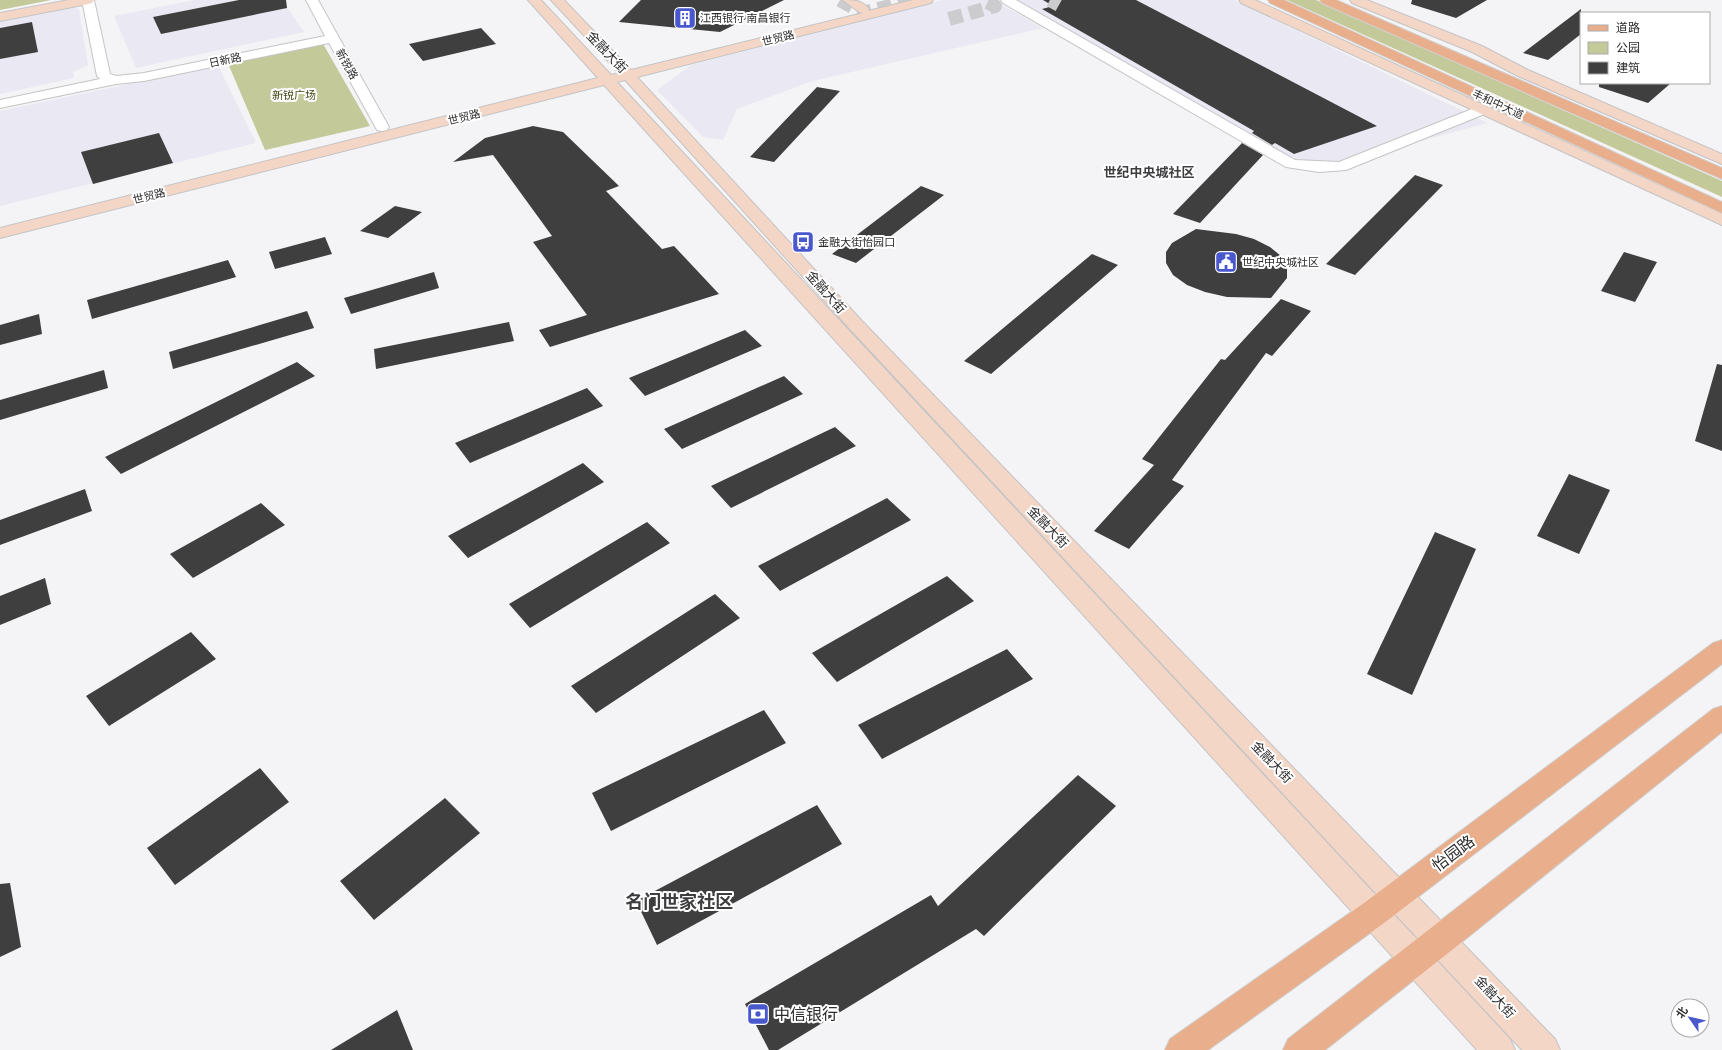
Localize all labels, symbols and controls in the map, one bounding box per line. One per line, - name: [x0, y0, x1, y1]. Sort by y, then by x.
- building icon: 江西银行 南昌银行: [672, 5, 698, 31]
- place label: 江西银行 南昌银行: [700, 11, 791, 25]
- legend: [1580, 12, 1710, 84]
- text: 道路: [1616, 20, 1640, 35]
- street label: 金融大街: [583, 27, 631, 77]
- street label: 世贸路: [760, 27, 796, 49]
- text: 公园: [1616, 40, 1640, 55]
- street label: 新锐路: [333, 46, 361, 82]
- street label: 日新路: [207, 50, 243, 70]
- text: 建筑: [1616, 60, 1640, 75]
- street label: 丰和中大道: [1470, 86, 1526, 122]
- park label: 新锐广场: [272, 88, 316, 102]
- street label: 世贸路: [446, 106, 482, 128]
- district label: 世纪中央城社区: [1103, 164, 1195, 181]
- street label: 世贸路: [131, 185, 167, 207]
- bus stop icon: 金融大街怡园口: [790, 229, 816, 255]
- place label: 金融大街怡园口: [818, 235, 895, 249]
- public building icon: 世纪中央城社区: [1213, 249, 1239, 275]
- place label: 世纪中央城社区: [1242, 255, 1319, 269]
- street label: 金融大街: [802, 267, 850, 317]
- street label: 金融大街: [1024, 502, 1072, 552]
- street label: 金融大街: [1248, 737, 1296, 787]
- street label: 怡园路: [1428, 831, 1478, 875]
- district label: 名门世家社区: [625, 890, 733, 913]
- street label: 金融大街: [1471, 972, 1519, 1022]
- north arrow: [1670, 998, 1710, 1038]
- bank icon: 中信银行: [745, 1001, 771, 1027]
- place label: 中信银行: [774, 1004, 838, 1024]
- text: 北: [1673, 1004, 1691, 1021]

